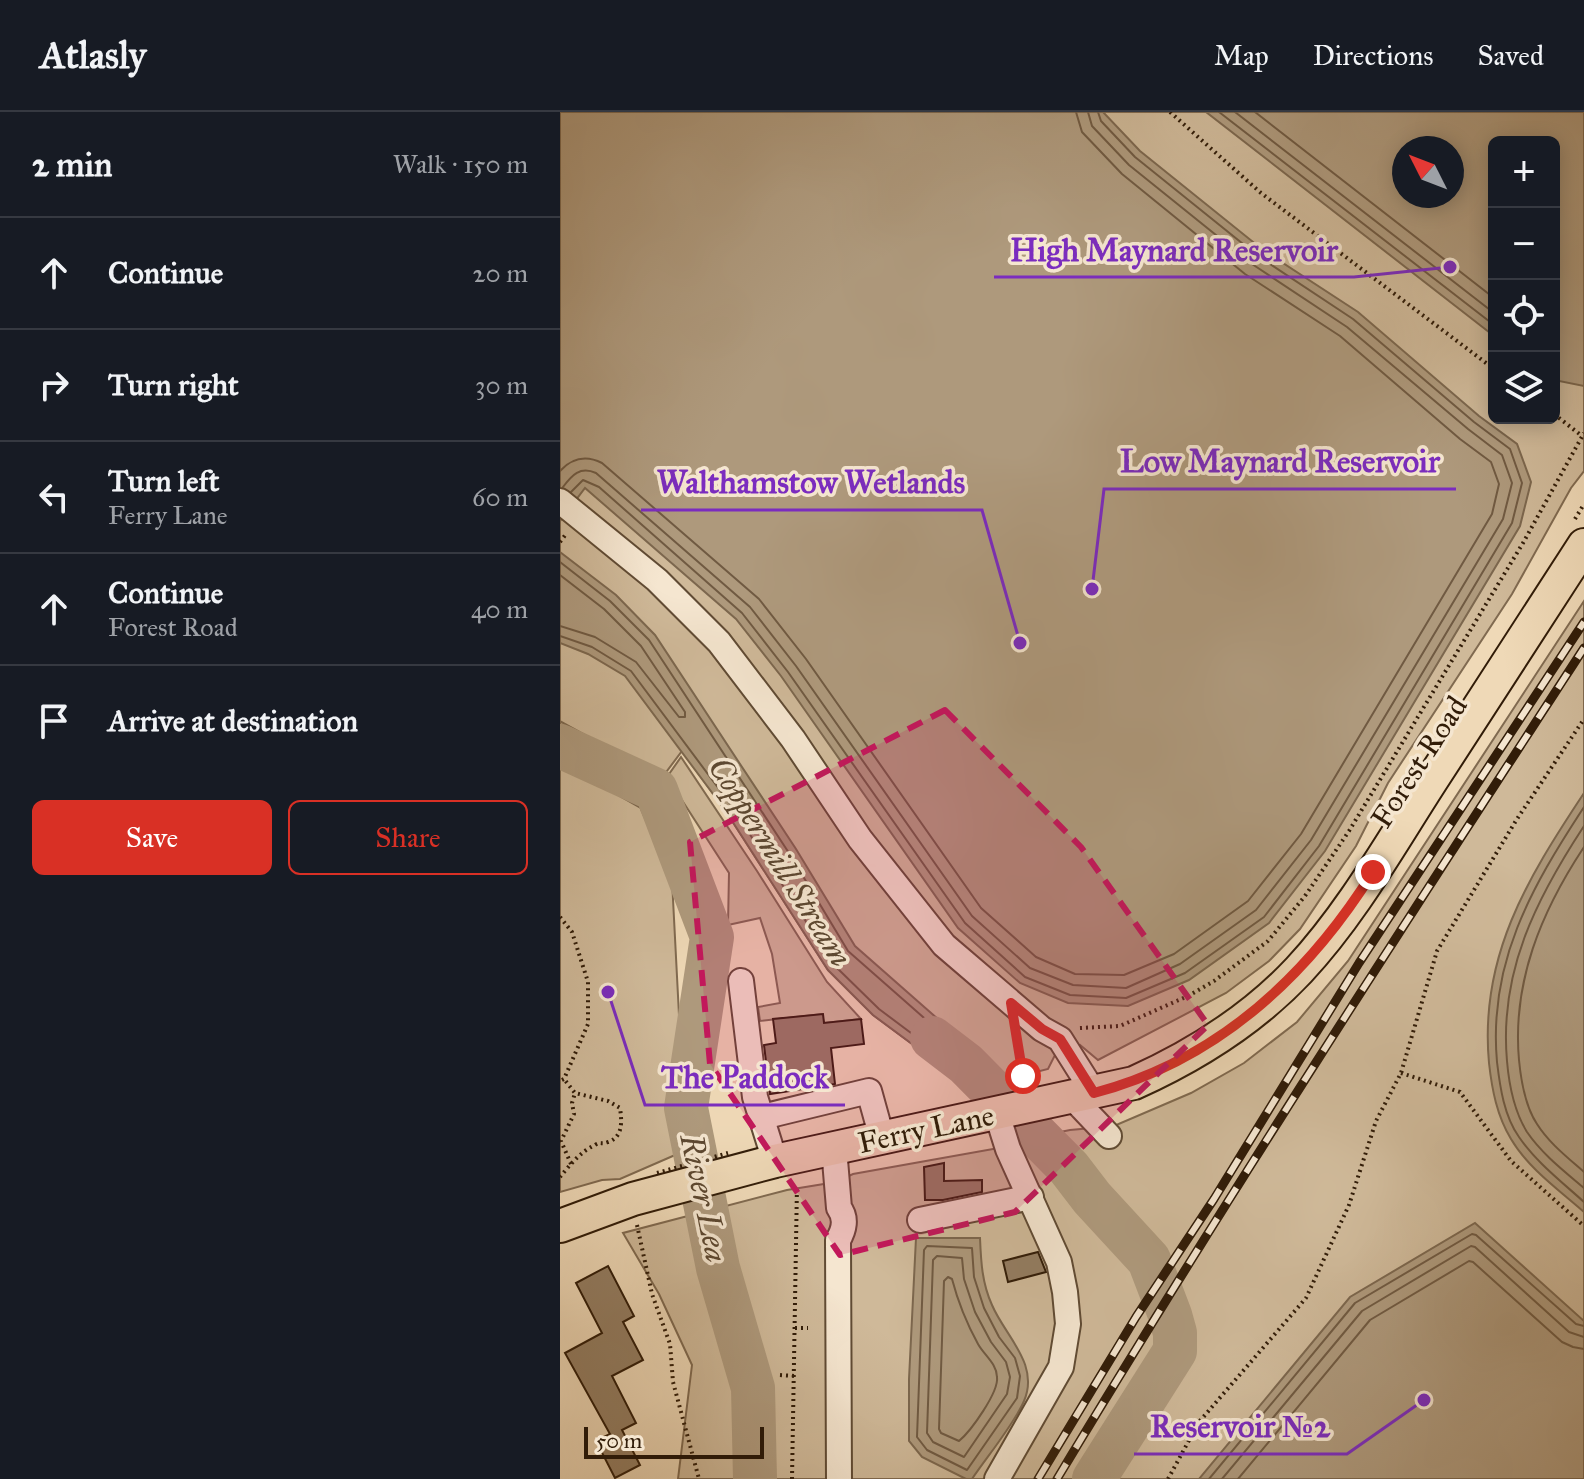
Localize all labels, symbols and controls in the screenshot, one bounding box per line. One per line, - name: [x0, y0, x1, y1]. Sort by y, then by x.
- text: Atlasly: [40, 32, 146, 78]
- text: Map: [1214, 38, 1269, 73]
- text: Directions: [1313, 38, 1434, 73]
- text: Saved: [1478, 38, 1544, 73]
- north arrow: [1392, 136, 1464, 208]
- map controls: [1488, 136, 1560, 424]
- button: +: [1488, 136, 1560, 208]
- text: 2 min: [32, 144, 112, 185]
- text: Walk · 150 m: [393, 148, 528, 180]
- button: −: [1488, 208, 1560, 280]
- callout: High Maynard Reservoir: [994, 221, 1354, 277]
- text: High Maynard Reservoir: [1010, 231, 1339, 270]
- icon: ahead: [32, 251, 76, 295]
- text: Continue: [108, 255, 223, 291]
- text: 20 m: [473, 257, 528, 289]
- button: locate: [1488, 280, 1560, 352]
- button: layers: [1488, 352, 1560, 424]
- icon: right: [32, 363, 76, 407]
- text: Turn right: [108, 367, 239, 403]
- text: 30 m: [475, 369, 528, 401]
- callout: Low Maynard Reservoir: [1104, 433, 1456, 489]
- text: Low Maynard Reservoir: [1120, 442, 1441, 481]
- callout: Walthamstow Wetlands: [641, 454, 982, 510]
- text: Turn left: [108, 463, 219, 499]
- text: Walthamstow Wetlands: [657, 463, 966, 502]
- icon: left: [32, 475, 76, 519]
- text: 60 m: [472, 481, 528, 513]
- text: Ferry Lane: [108, 499, 228, 531]
- text: Continue: [108, 575, 223, 611]
- icon: ahead: [32, 587, 76, 631]
- text: 40 m: [471, 593, 528, 625]
- text: Forest Road: [108, 611, 238, 643]
- street label: Forest Road: [1363, 689, 1475, 835]
- icon: arrive: [32, 699, 76, 743]
- text: Arrive at destination: [108, 703, 358, 739]
- water label: Coppermill Stream: [700, 750, 860, 974]
- button: Save: [32, 800, 272, 875]
- button: Share: [288, 800, 528, 875]
- route end: [1355, 854, 1391, 890]
- callout: The Paddock: [645, 1049, 845, 1105]
- text: The Paddock: [661, 1058, 830, 1097]
- route start: [1005, 1058, 1041, 1094]
- street label: Ferry Lane: [855, 1097, 997, 1161]
- water label: River Lea: [671, 1129, 737, 1266]
- callout: Reservoir №2: [1134, 1398, 1347, 1454]
- text: Reservoir №2: [1150, 1407, 1331, 1446]
- scale bar: [584, 1423, 764, 1459]
- text: 50 m: [596, 1427, 642, 1454]

